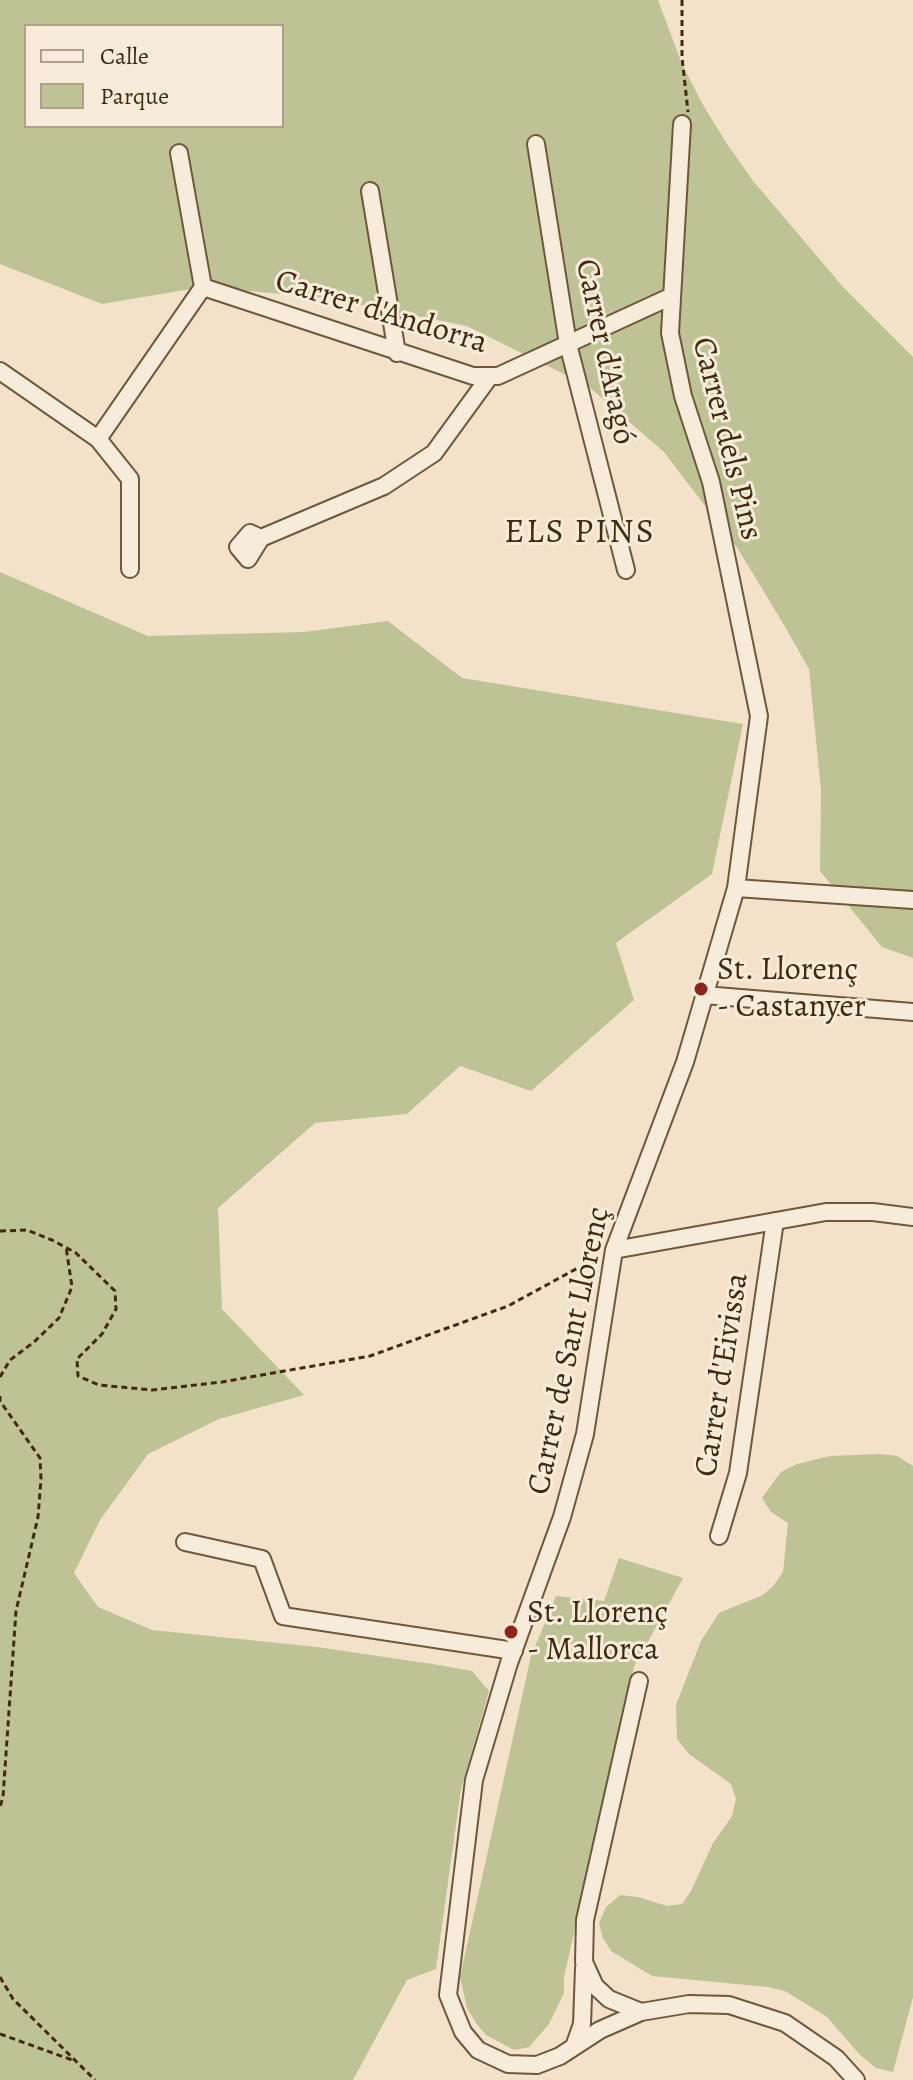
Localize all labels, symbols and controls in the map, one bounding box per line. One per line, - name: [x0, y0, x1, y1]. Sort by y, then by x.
- legend: [24, 24, 284, 128]
- text: Calle: [100, 40, 149, 72]
- text: Parque: [100, 80, 169, 112]
- street label: Carrer d'Aragó: [566, 256, 642, 448]
- street label: Carrer d'Andorra: [270, 263, 492, 363]
- street label: Carrer dels Pins: [682, 334, 770, 544]
- district label: ELS PINS: [504, 514, 656, 554]
- place label: St. Llorenç - Castanyer: [717, 952, 866, 1027]
- marker: St. Llorenç - Castanyer: [692, 980, 710, 998]
- street label: Carrer de Sant Llorenç: [521, 1204, 619, 1498]
- street label: Carrer d'Eivissa: [688, 1270, 758, 1480]
- place label: St. Llorenç - Mallorca: [527, 1595, 668, 1670]
- marker: St. Llorenç - Mallorca: [502, 1623, 520, 1641]

